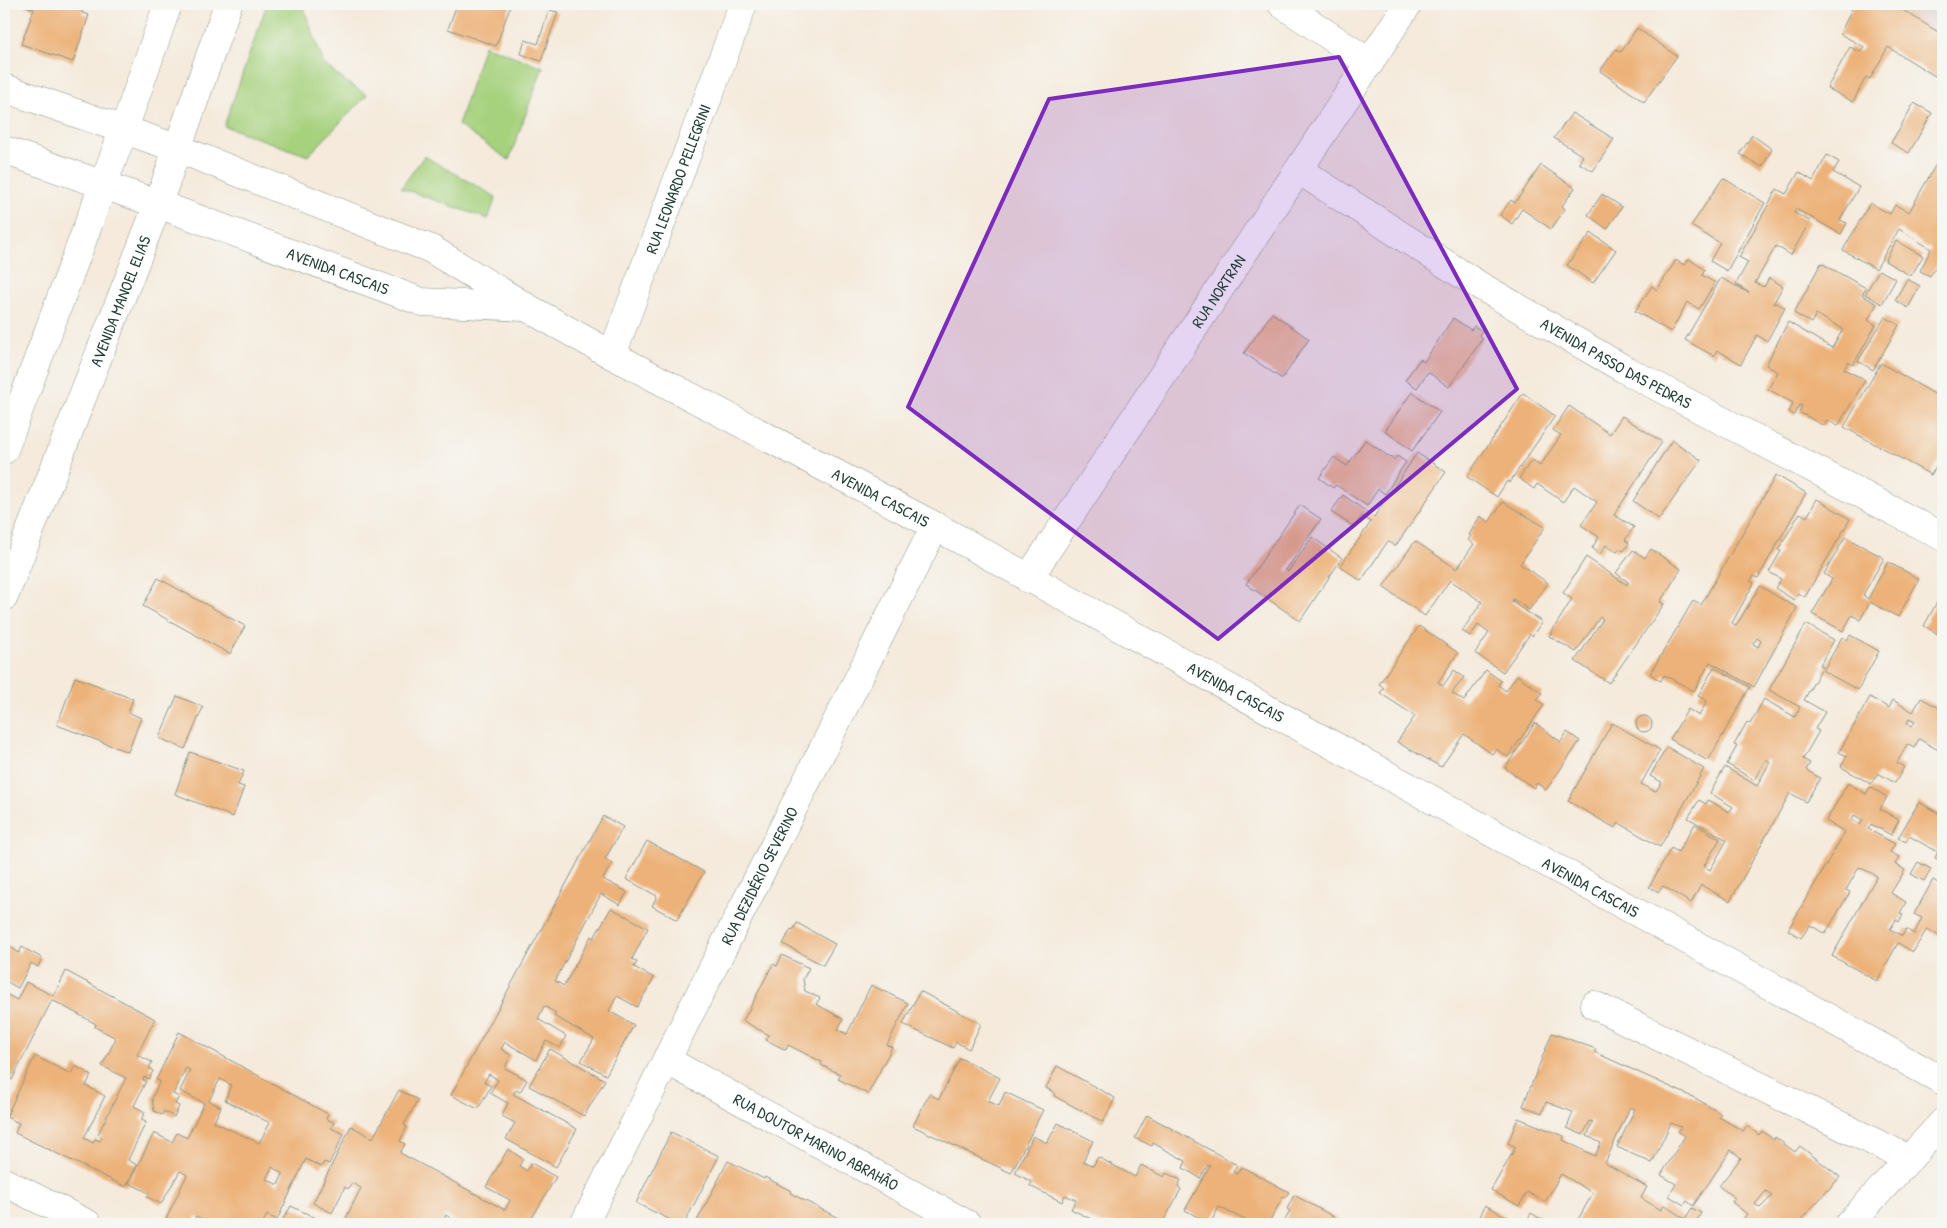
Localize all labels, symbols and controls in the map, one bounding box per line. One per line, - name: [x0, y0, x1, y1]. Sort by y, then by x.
- street label: RUA LEONARDO PELLEGRINI: [640, 101, 716, 257]
- street label: AVENIDA MANOEL ELIAS: [84, 232, 156, 370]
- street label: AVENIDA CASCAIS: [284, 242, 393, 300]
- street label: RUA NORTRAN: [1186, 250, 1250, 332]
- street label: AVENIDA PASSO DAS PEDRAS: [1537, 312, 1696, 414]
- street label: AVENIDA CASCAIS: [828, 463, 934, 532]
- street label: AVENIDA CASCAIS: [1184, 656, 1289, 727]
- street label: RUA DEZIDÉRIO SEVERINO: [715, 803, 803, 948]
- street label: AVENIDA CASCAIS: [1539, 852, 1643, 923]
- street label: RUA DOUTOR MARINO ABRAHÃO: [730, 1088, 903, 1196]

